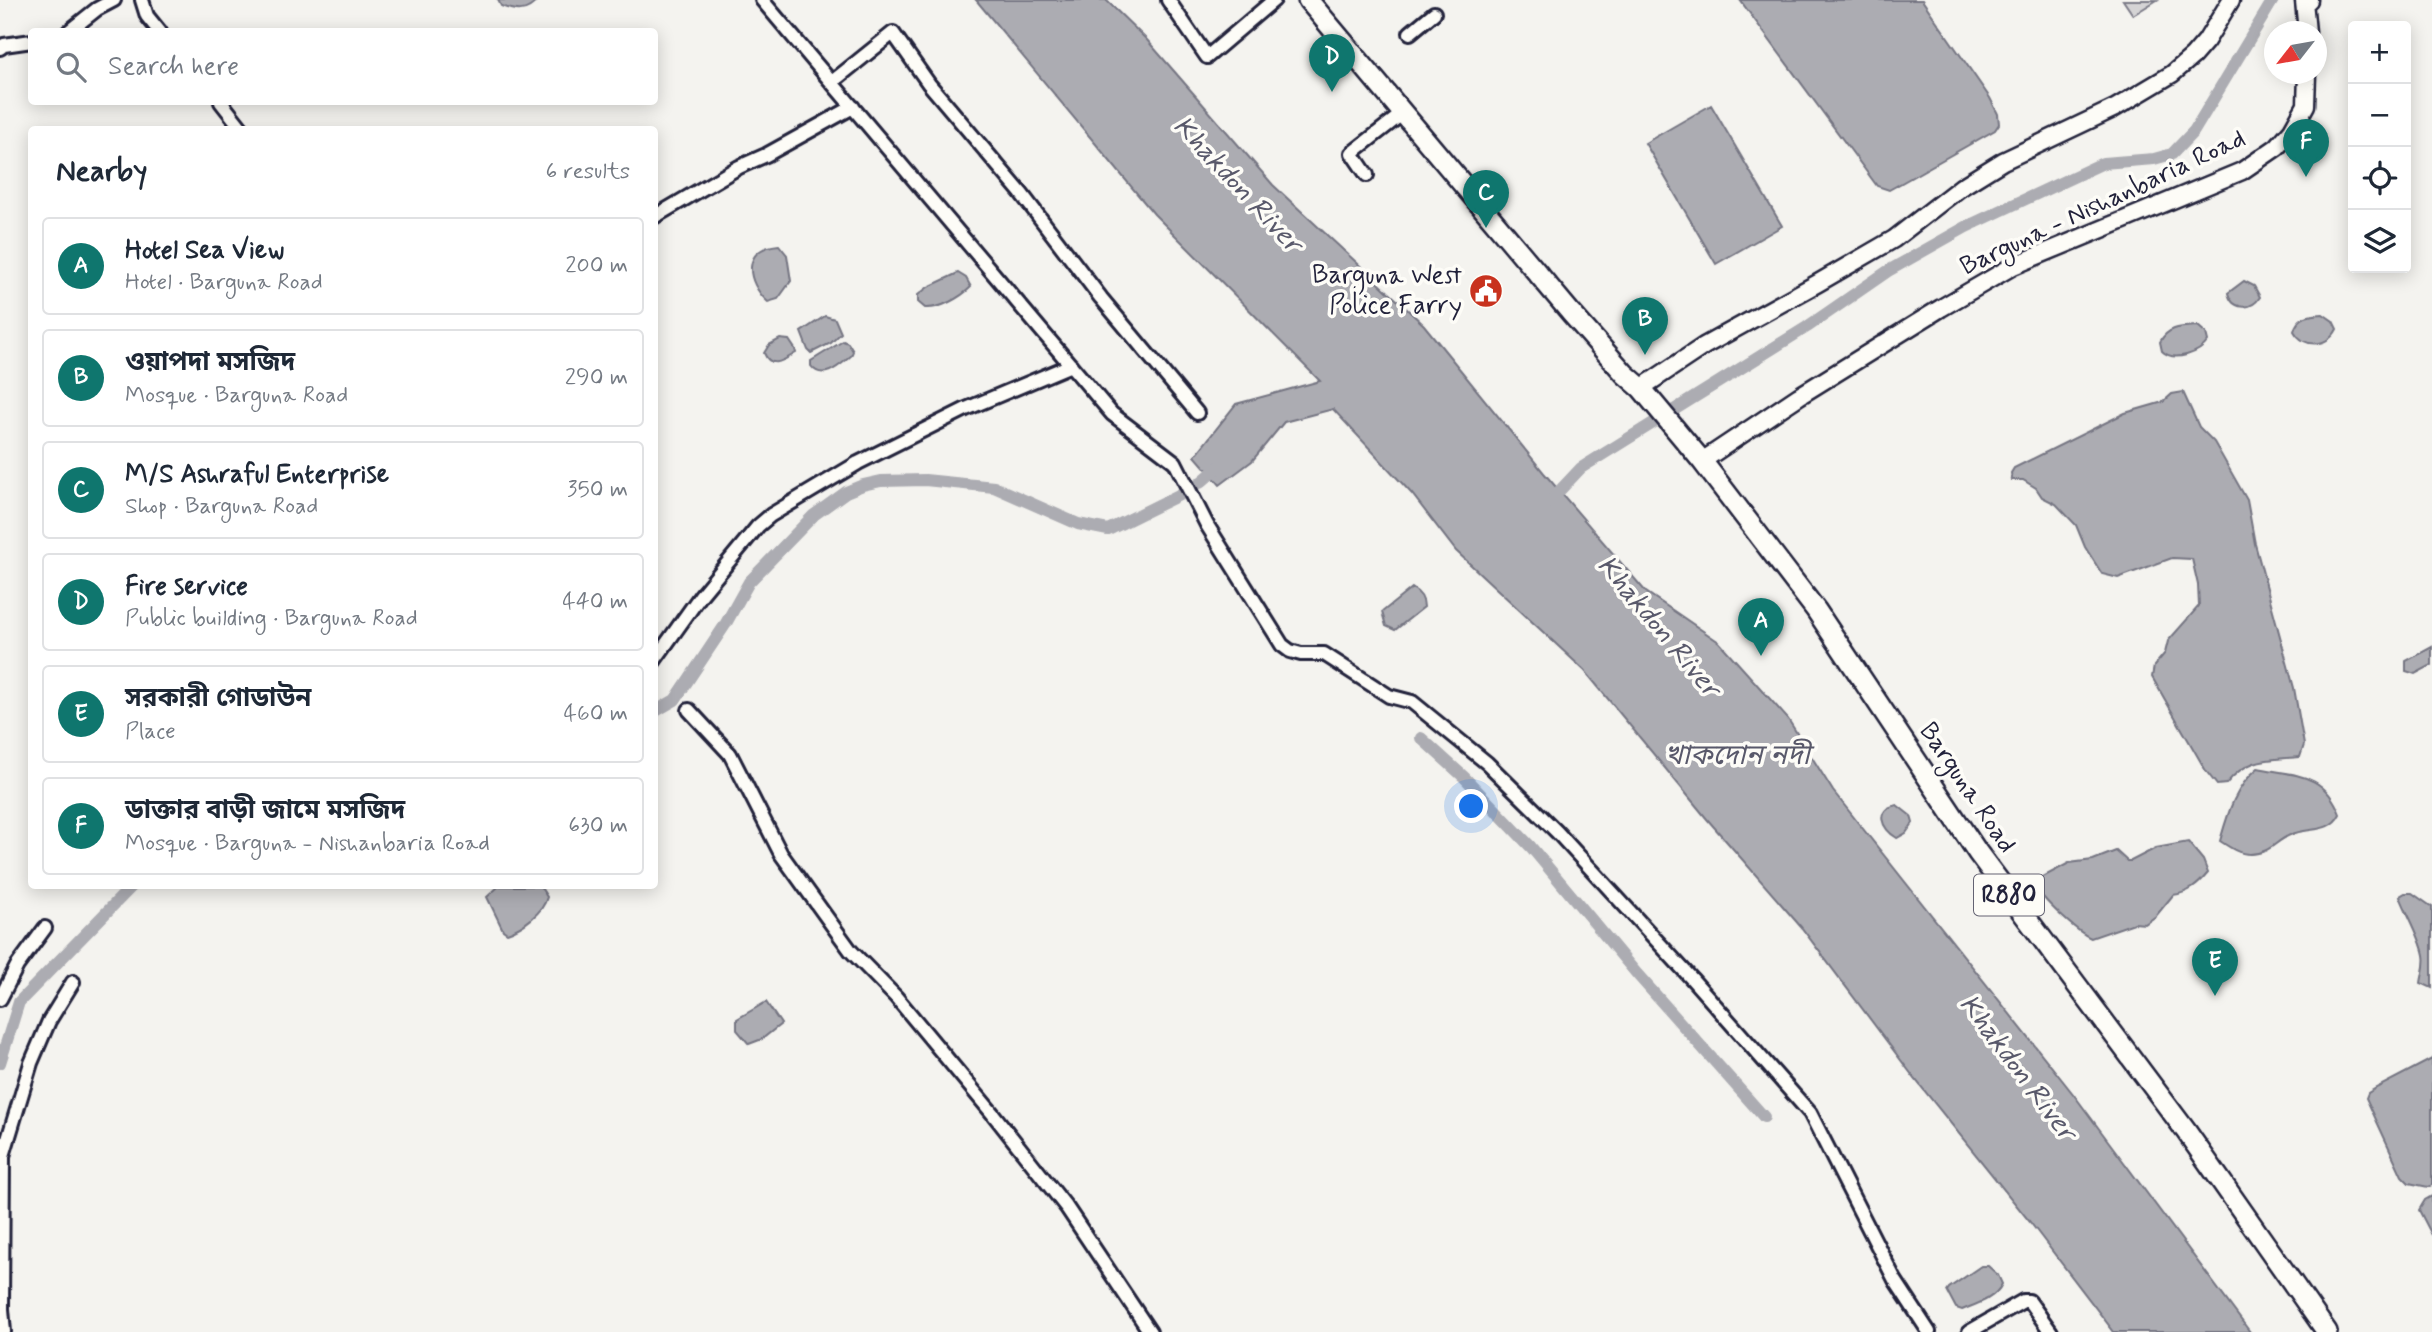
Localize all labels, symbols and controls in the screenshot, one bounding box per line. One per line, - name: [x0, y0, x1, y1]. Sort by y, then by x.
- north arrow: [2264, 21, 2327, 84]
- map controls: [2348, 21, 2411, 273]
- button: +: [2348, 21, 2411, 84]
- search box: [28, 28, 658, 105]
- pin: D: [1309, 34, 1355, 92]
- icon: search: [52, 48, 90, 86]
- text: Search here: [108, 50, 239, 84]
- button: −: [2348, 84, 2411, 147]
- water label: Khakdon River: [1164, 109, 1312, 264]
- pin: F: [2283, 119, 2329, 177]
- street label: Barguna - Nishanbaria Road: [1955, 122, 2252, 286]
- button: locate: [2348, 147, 2411, 210]
- text: Nearby: [56, 152, 147, 191]
- text: 6 results: [546, 157, 630, 187]
- pin: C: [1463, 170, 1509, 228]
- button: layers: [2348, 210, 2411, 273]
- text: Hotel Sea View: [125, 234, 284, 268]
- text: A: [73, 251, 89, 281]
- text: 200 m: [565, 251, 628, 281]
- place label: Barguna West Police Farry: [1312, 259, 1462, 323]
- text: Hotel · Barguna Road: [125, 268, 323, 298]
- public building icon: Barguna West Police Farry: [1467, 272, 1505, 310]
- pin: B: [1622, 297, 1668, 355]
- text: ওয়াপদা মসজিদ: [125, 346, 295, 380]
- text: B: [74, 363, 88, 393]
- text: 290 m: [565, 363, 628, 393]
- text: Mosque · Barguna Road: [125, 381, 348, 411]
- text: M/S Ashraful Enterprise: [125, 458, 389, 492]
- text: C: [73, 475, 89, 505]
- text: 350 m: [567, 475, 628, 505]
- text: Shop · Barguna Road: [125, 492, 318, 522]
- water label: Khakdon River: [1588, 549, 1730, 708]
- text: Fire service: [125, 570, 248, 604]
- text: D: [73, 587, 89, 617]
- text: 440 m: [562, 587, 628, 617]
- pin: A: [1738, 598, 1784, 656]
- text: Public building · Barguna Road: [125, 604, 418, 634]
- text: সরকারী গোডাউন: [125, 682, 311, 716]
- text: E: [74, 699, 88, 729]
- text: 460 m: [564, 699, 628, 729]
- street label: Barguna Road: [1909, 716, 2023, 861]
- text: Place: [125, 717, 176, 747]
- water label: খাকদোন নদী: [1664, 738, 1815, 775]
- your location: [1454, 789, 1488, 823]
- text: ডাক্তার বাড়ী জামে মসজিদ: [125, 794, 405, 828]
- text: F: [75, 811, 87, 841]
- text: 630 m: [568, 811, 628, 841]
- text: Mosque · Barguna - Nishanbaria Road: [125, 829, 490, 859]
- road number: R880: [1974, 874, 2044, 916]
- pin: E: [2192, 938, 2238, 996]
- water label: Khakdon River: [1950, 988, 2086, 1151]

